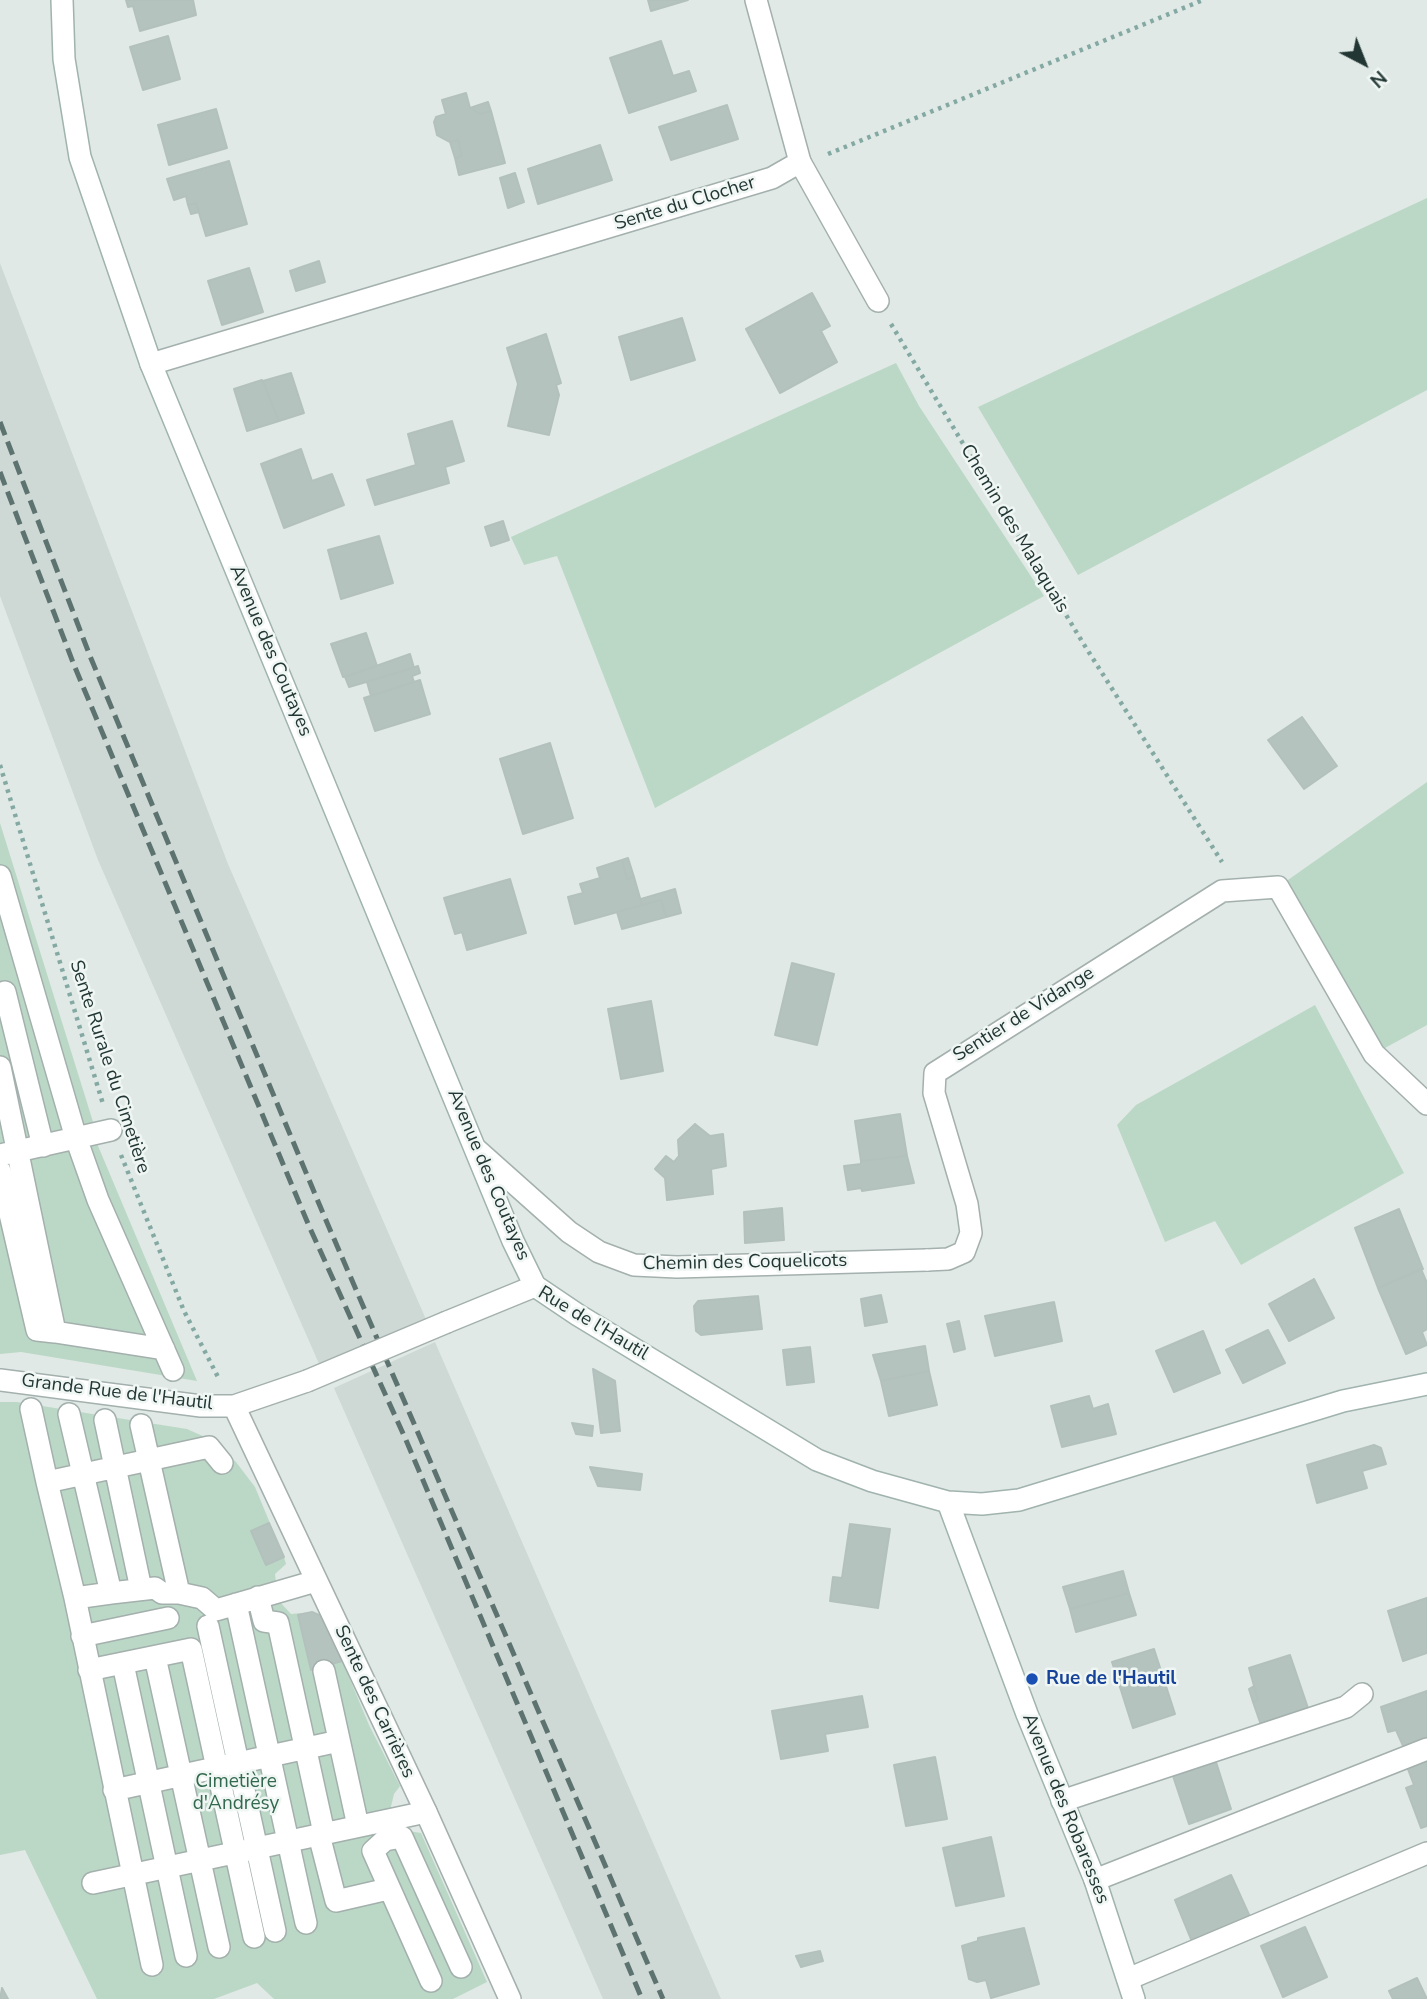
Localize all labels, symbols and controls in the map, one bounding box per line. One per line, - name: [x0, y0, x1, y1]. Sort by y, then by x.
- north arrow: [1329, 28, 1399, 98]
- text: N: [1364, 64, 1392, 93]
- street label: Sente du Clocher: [612, 172, 758, 236]
- street label: Chemin des Malaquais: [955, 441, 1073, 617]
- street label: Avenue des Coutayes: [224, 562, 316, 740]
- street label: Sente Rurale du Cimetière: [64, 957, 154, 1177]
- street label: Sentier de Vidange: [949, 962, 1099, 1068]
- street label: Avenue des Coutayes: [442, 1086, 534, 1264]
- street label: Chemin des Coquelicots: [642, 1250, 848, 1276]
- street label: Rue de l'Hautil: [533, 1282, 653, 1366]
- street label: Grande Rue de l'Hautil: [20, 1370, 214, 1416]
- street label: Sente des Carrières: [329, 1622, 419, 1782]
- place label: Rue de l'Hautil: [1046, 1668, 1176, 1690]
- marker: Rue de l'Hautil: [1024, 1671, 1040, 1687]
- street label: Avenue des Robaresses: [1016, 1710, 1114, 1908]
- park label: Cimetière d'Andrésy: [193, 1771, 279, 1815]

